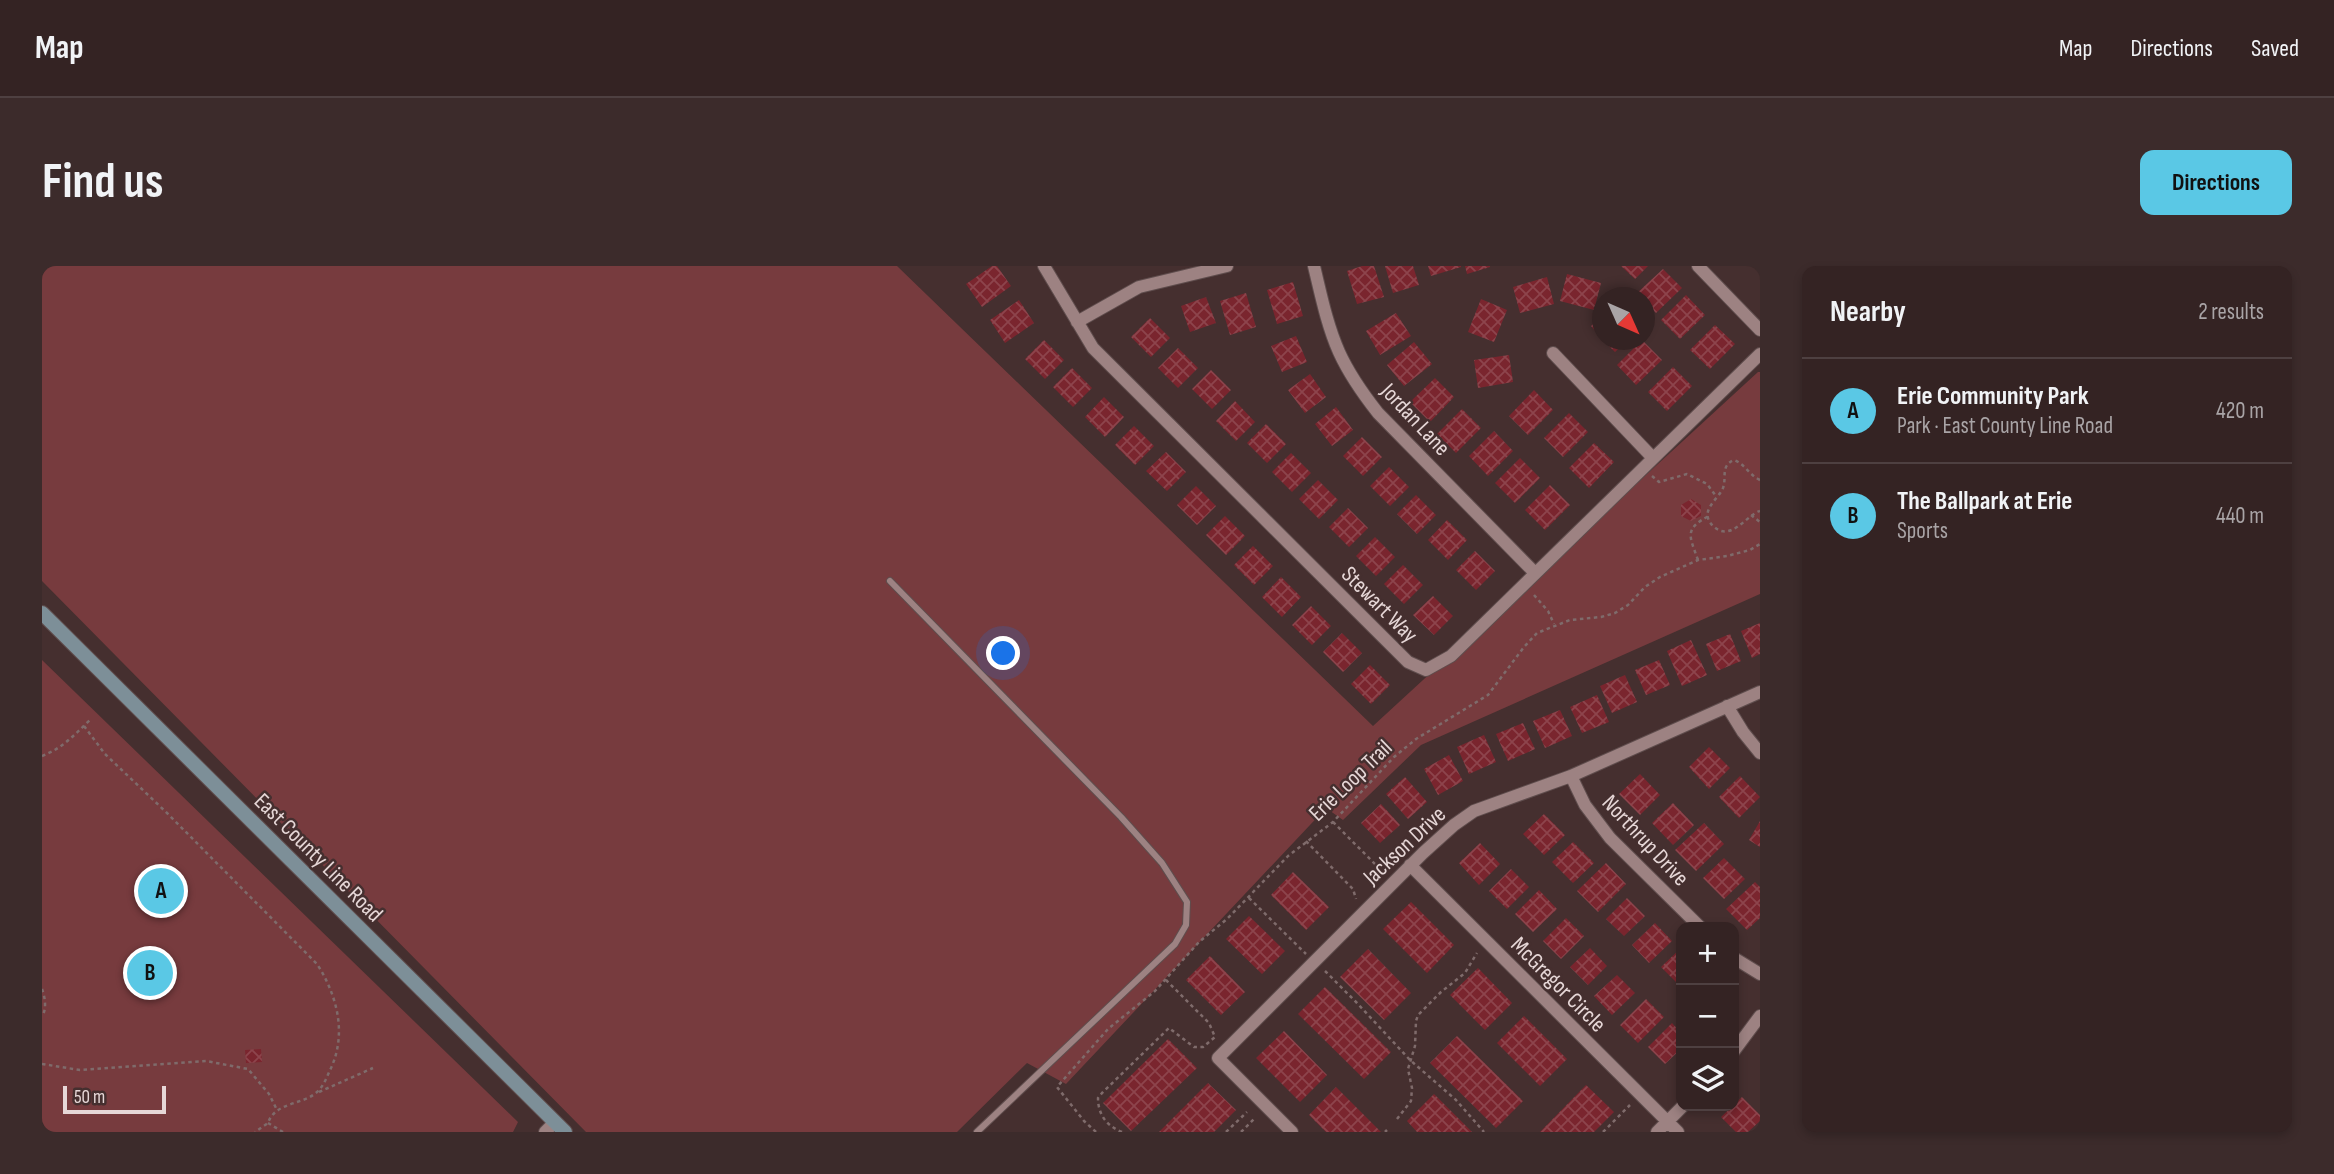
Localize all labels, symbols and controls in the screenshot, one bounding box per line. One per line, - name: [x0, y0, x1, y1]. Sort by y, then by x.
- text: Map: [35, 28, 84, 68]
- text: Map: [2059, 34, 2092, 63]
- text: Directions: [2130, 34, 2213, 63]
- text: Saved: [2251, 34, 2299, 63]
- button: Directions: [2140, 150, 2292, 215]
- text: Find us: [42, 153, 164, 212]
- north arrow: [1592, 287, 1655, 350]
- text: Nearby: [1830, 294, 1906, 330]
- text: 2 results: [2198, 298, 2264, 326]
- street label: Jordan Lane: [1374, 377, 1456, 462]
- text: Erie Community Park: [1897, 381, 2089, 412]
- text: A: [1848, 397, 1858, 425]
- text: 420 m: [2216, 397, 2264, 425]
- text: Park · East County Line Road: [1897, 412, 2113, 440]
- text: The Ballpark at Erie: [1897, 486, 2072, 517]
- text: B: [1848, 502, 1858, 530]
- text: 440 m: [2216, 502, 2264, 530]
- text: Sports: [1897, 517, 1948, 545]
- street label: Stewart Way: [1335, 561, 1423, 649]
- your location: [986, 636, 1020, 670]
- street label: Erie Loop Trail: [1303, 734, 1398, 827]
- street label: East County Line Road: [248, 788, 388, 928]
- street label: Northrup Drive: [1596, 789, 1695, 892]
- street label: Jackson Drive: [1357, 800, 1452, 892]
- pin: A: [138, 865, 184, 917]
- map controls: [1676, 922, 1739, 1111]
- button: +: [1676, 922, 1739, 985]
- street label: McGregor Circle: [1505, 931, 1612, 1038]
- pin: B: [127, 947, 173, 999]
- button: −: [1676, 985, 1739, 1048]
- button: layers: [1676, 1048, 1739, 1111]
- scale bar: [63, 1083, 166, 1115]
- text: 50 m: [74, 1086, 105, 1109]

